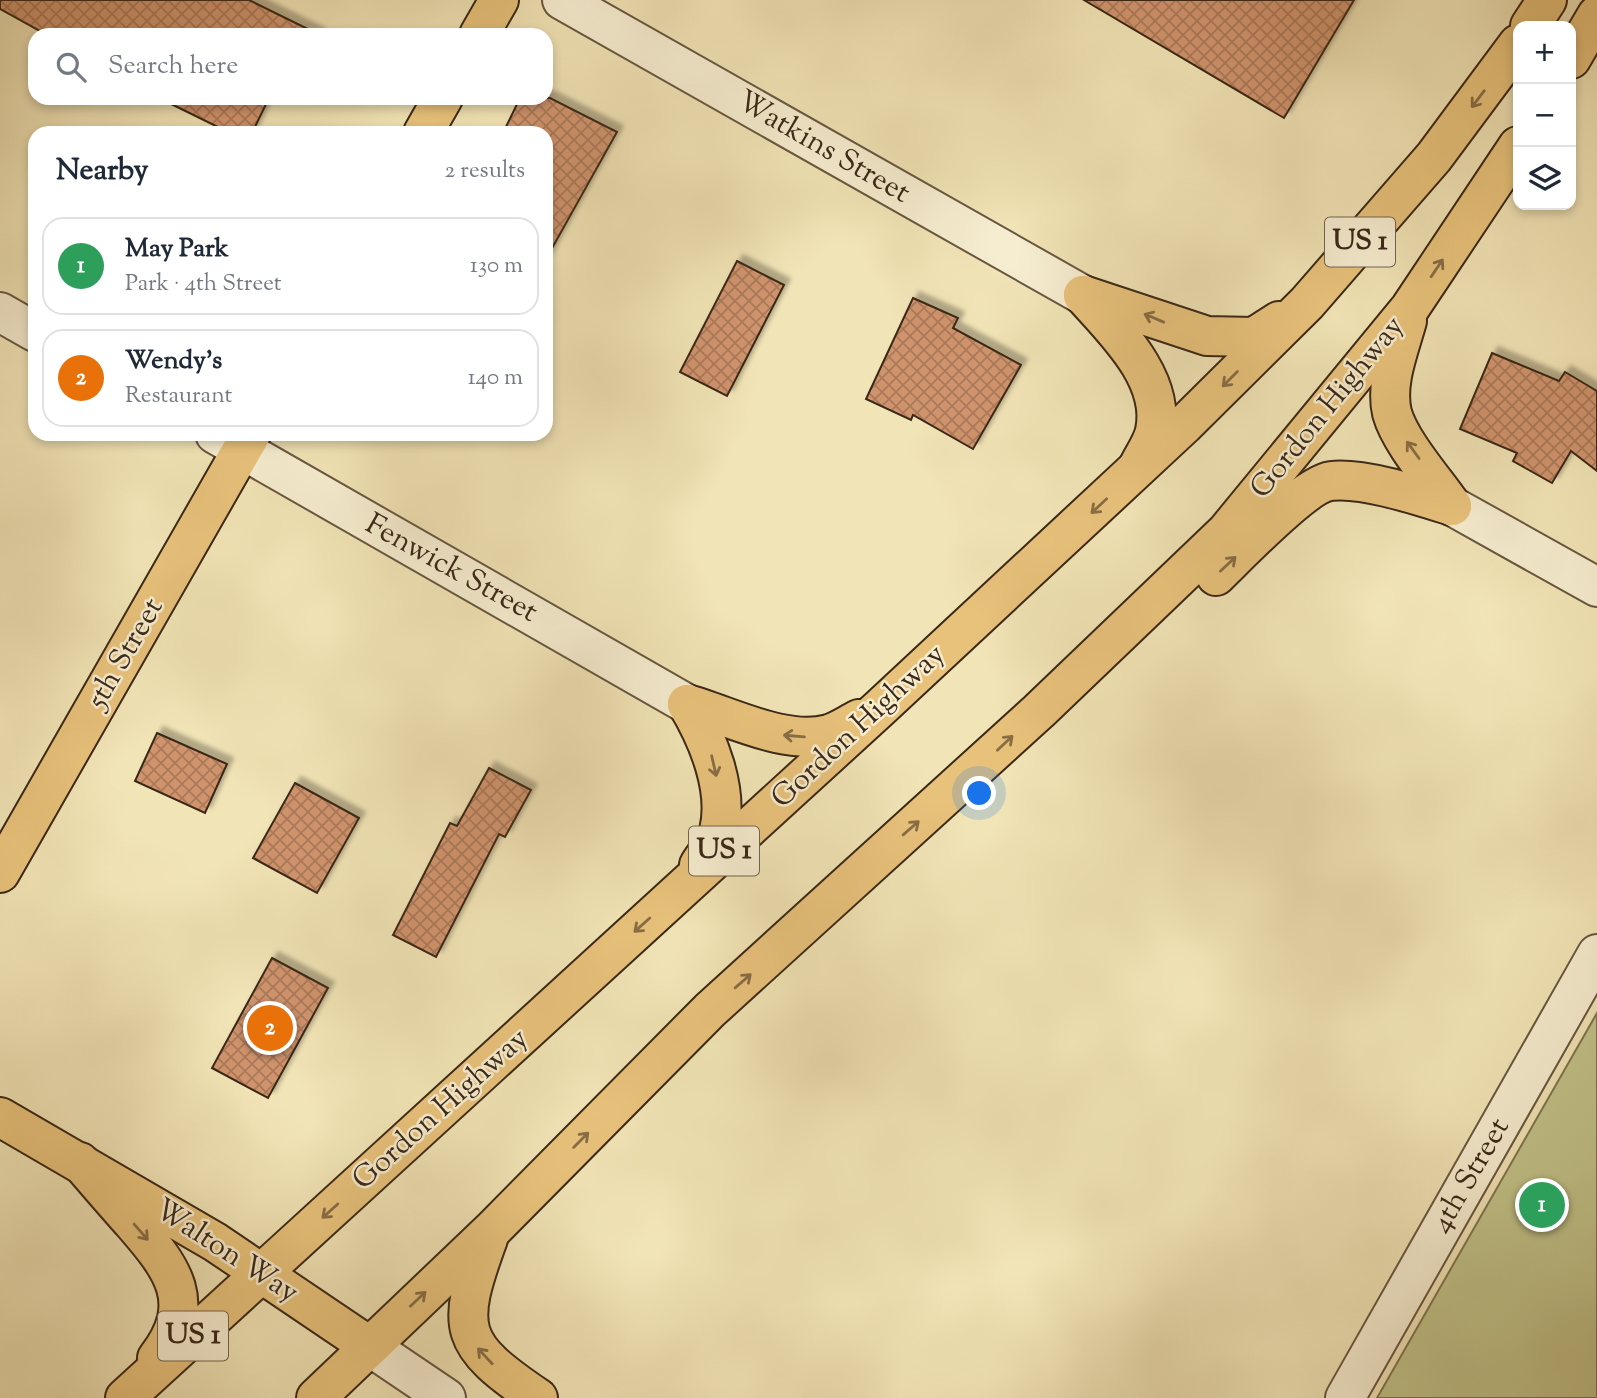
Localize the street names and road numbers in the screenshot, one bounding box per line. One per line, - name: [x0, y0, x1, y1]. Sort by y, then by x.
- street label: Watkins Street: [728, 81, 918, 215]
- road number: US 1: [1325, 218, 1395, 266]
- street label: Gordon Highway: [1241, 307, 1415, 509]
- street label: Fenwick Street: [357, 504, 545, 634]
- street label: 5th Street: [76, 590, 175, 719]
- street label: Gordon Highway: [762, 635, 956, 819]
- road number: US 1: [689, 826, 759, 876]
- street label: Gordon Highway: [343, 1019, 539, 1201]
- street label: 4th Street: [1421, 1110, 1521, 1242]
- street label: Walton Way: [145, 1189, 307, 1315]
- road number: US 1: [158, 1312, 228, 1360]

